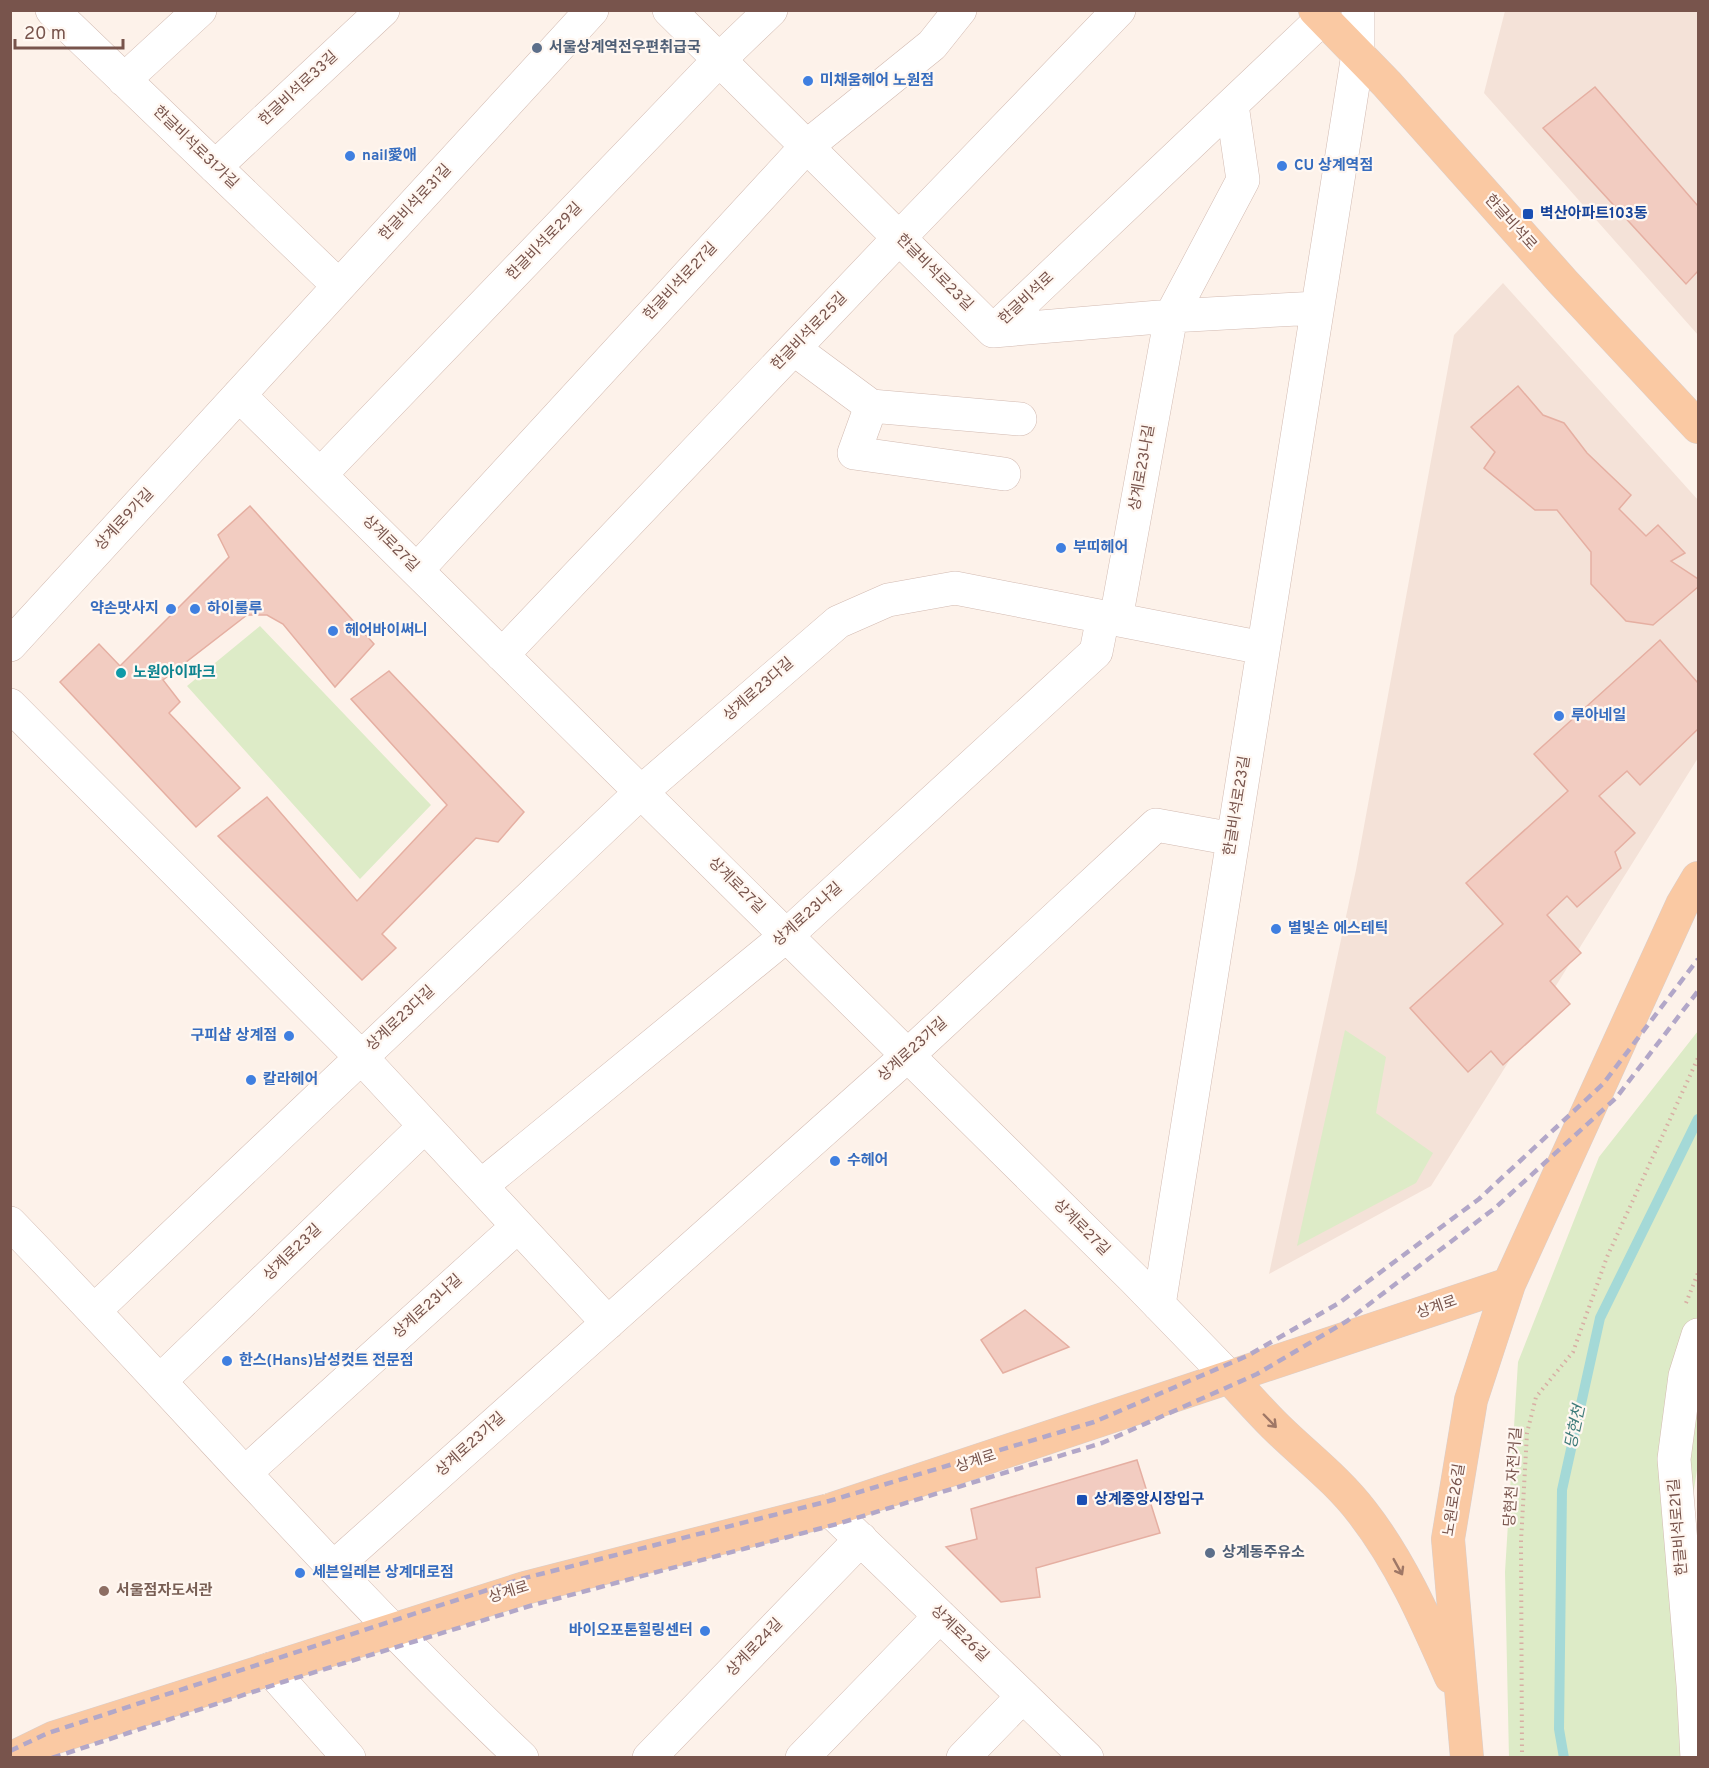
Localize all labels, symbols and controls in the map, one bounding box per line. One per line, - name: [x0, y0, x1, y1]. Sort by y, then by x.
- scale bar: [15, 12, 123, 50]
- text: 20 m: [24, 23, 66, 46]
- place label: 서울상계역전우편취급국: [549, 38, 701, 58]
- marker: 서울상계역전우편취급국: [530, 41, 544, 55]
- street label: 한글비석로33길: [256, 48, 342, 130]
- place label: 미채움헤어 노원점: [820, 72, 934, 91]
- marker: 미채움헤어 노원점: [801, 74, 815, 88]
- street label: 한글비석로31가길: [148, 103, 242, 193]
- place label: nail愛애: [362, 147, 417, 166]
- marker: nail愛애: [343, 149, 357, 163]
- place label: CU 상계역점: [1294, 157, 1373, 176]
- marker: CU 상계역점: [1275, 159, 1289, 173]
- street label: 한글비석로31길: [376, 161, 456, 245]
- street label: 한글비석로: [1480, 191, 1540, 255]
- street label: 한글비석로29길: [503, 199, 587, 285]
- place label: 벽산아파트103동: [1540, 205, 1648, 224]
- marker: 벽산아파트103동: [1521, 207, 1535, 221]
- street label: 한글비석로23길: [892, 231, 976, 315]
- street label: 한글비석로27길: [640, 239, 722, 325]
- street label: 한글비석로: [995, 269, 1059, 329]
- street label: 한글비석로25길: [768, 289, 852, 375]
- street label: 상계로23나길: [1126, 423, 1160, 513]
- street label: 상계로9가길: [91, 485, 159, 555]
- street label: 상계로27길: [358, 512, 422, 576]
- place label: 부띠헤어: [1073, 539, 1128, 558]
- marker: 부띠헤어: [1054, 541, 1068, 555]
- place label: 약손맛사지: [90, 600, 159, 619]
- place label: 하이룰루: [207, 600, 262, 619]
- marker: 약손맛사지: [164, 602, 178, 616]
- marker: 하이룰루: [188, 602, 202, 616]
- place label: 헤어바이써니: [345, 622, 428, 641]
- marker: 헤어바이써니: [326, 624, 340, 638]
- street label: 상계로23다길: [720, 654, 798, 726]
- place label: 노원아이파크: [133, 664, 216, 683]
- marker: 노원아이파크: [114, 666, 128, 680]
- place label: 루아네일: [1571, 707, 1626, 726]
- marker: 루아네일: [1552, 709, 1566, 723]
- street label: 한글비석로23길: [1221, 755, 1255, 857]
- street label: 상계로27길: [704, 854, 768, 918]
- street label: 상계로23나길: [769, 879, 847, 951]
- place label: 별빛손 에스테틱: [1288, 920, 1388, 939]
- marker: 별빛손 에스테틱: [1269, 922, 1283, 936]
- street label: 상계로23다길: [363, 982, 439, 1056]
- street label: 상계로23가길: [874, 1014, 952, 1086]
- place label: 구피샵 상계점: [190, 1027, 277, 1046]
- marker: 구피샵 상계점: [282, 1029, 296, 1043]
- place label: 칼라헤어: [263, 1071, 318, 1090]
- marker: 칼라헤어: [244, 1073, 258, 1087]
- place label: 수헤어: [847, 1152, 888, 1171]
- marker: 수헤어: [828, 1154, 842, 1168]
- street label: 상계로27길: [1049, 1196, 1113, 1260]
- street label: 상계로23길: [260, 1221, 326, 1285]
- street label: 상계로23나길: [389, 1271, 467, 1343]
- street label: 상계로: [1414, 1292, 1460, 1324]
- place label: 한스(Hans)남성컷트 전문점: [239, 1352, 414, 1371]
- marker: 한스(Hans)남성컷트 전문점: [220, 1354, 234, 1368]
- water label: 당현천: [1562, 1401, 1591, 1451]
- street label: 상계로23가길: [432, 1409, 510, 1481]
- one-way arrow: [1263, 1413, 1277, 1428]
- street label: 당현천 자전거길: [1500, 1426, 1527, 1528]
- street label: 상계로: [953, 1447, 999, 1477]
- street label: 노원로26길: [1440, 1462, 1470, 1538]
- street label: 한글비석로21길: [1665, 1478, 1693, 1576]
- place label: 상계중앙시장입구: [1094, 1491, 1205, 1510]
- marker: 상계중앙시장입구: [1075, 1493, 1089, 1507]
- place label: 상계동주유소: [1222, 1544, 1305, 1563]
- marker: 상계동주유소: [1203, 1546, 1217, 1560]
- one-way arrow: [1393, 1557, 1404, 1575]
- place label: 세븐일레븐 상계대로점: [312, 1564, 454, 1583]
- marker: 세븐일레븐 상계대로점: [293, 1566, 307, 1580]
- street label: 상계로: [486, 1578, 532, 1608]
- place label: 서울점자도서관: [116, 1582, 213, 1601]
- marker: 서울점자도서관: [97, 1584, 111, 1598]
- street label: 상계로26길: [926, 1602, 992, 1666]
- street label: 상계로24길: [723, 1615, 787, 1681]
- place label: 바이오포톤힐링센터: [569, 1621, 693, 1641]
- marker: 바이오포톤힐링센터: [698, 1624, 712, 1638]

